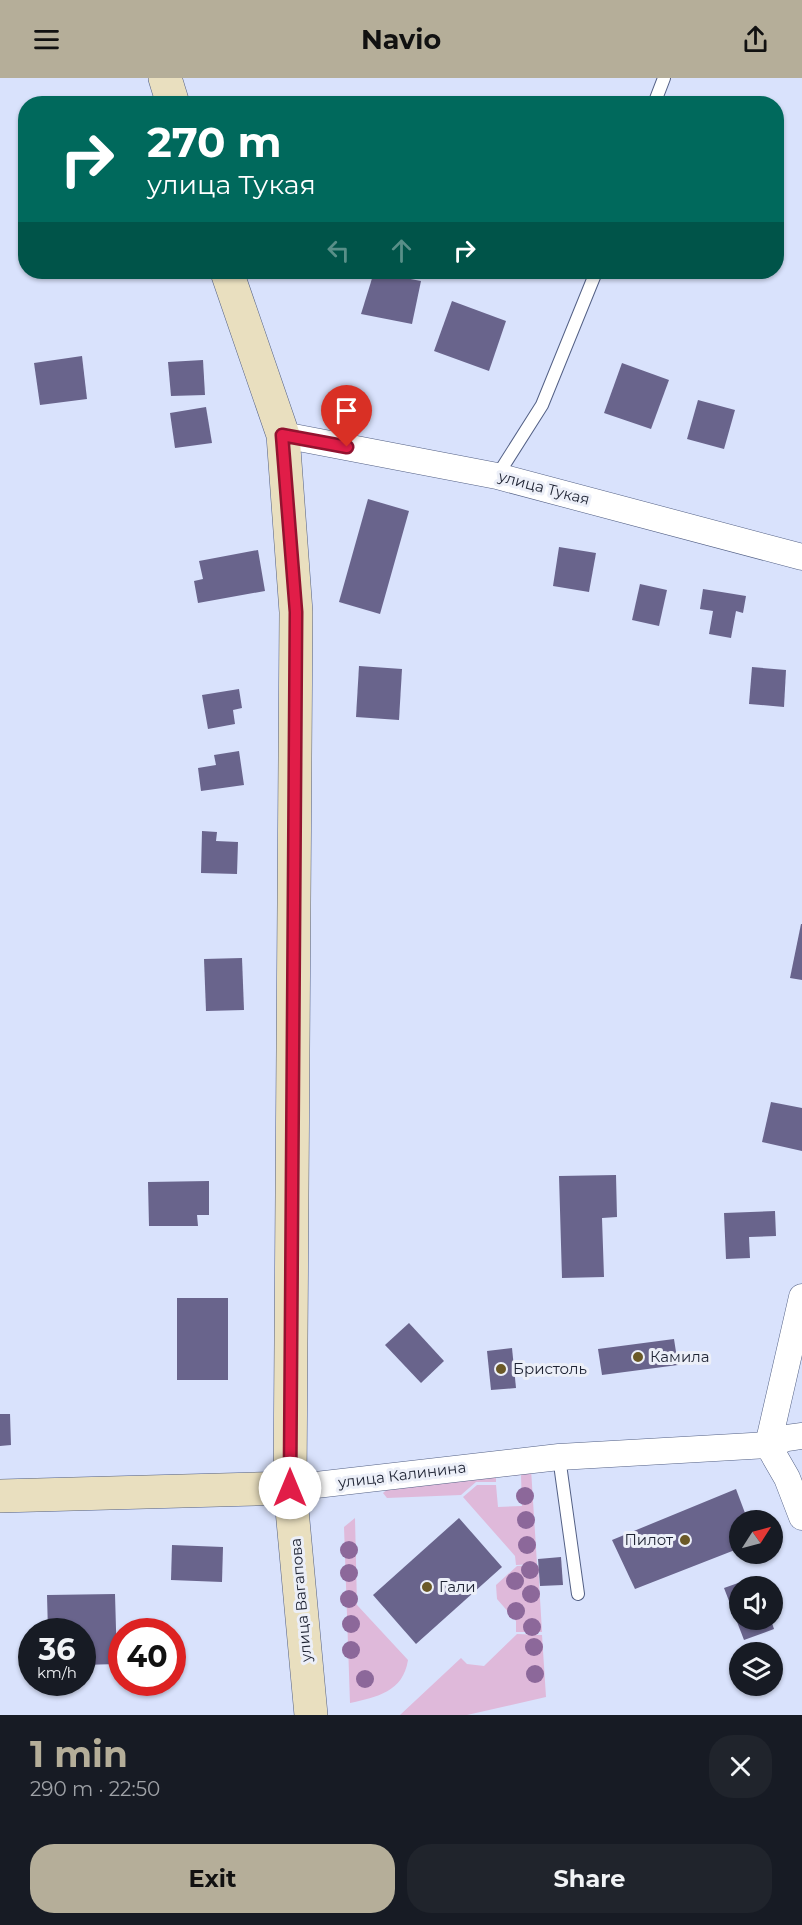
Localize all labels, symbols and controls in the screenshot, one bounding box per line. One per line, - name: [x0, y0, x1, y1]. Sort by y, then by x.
- icon: menu: [30, 23, 63, 56]
- text: Navio: [361, 23, 441, 56]
- icon: share: [739, 23, 772, 56]
- text: 270 m: [147, 116, 281, 168]
- icon: right: [48, 120, 126, 198]
- text: улица Тукая: [147, 168, 316, 201]
- icon: left: [322, 234, 355, 267]
- icon: ahead: [385, 234, 418, 267]
- icon: right: [448, 234, 481, 267]
- pin: [321, 385, 372, 447]
- icon: arrive: [330, 394, 363, 427]
- street label: улица Тукая: [495, 466, 592, 509]
- place label: Камила: [650, 1347, 709, 1366]
- marker: Камила: [631, 1350, 645, 1364]
- place label: Бристоль: [513, 1359, 587, 1378]
- marker: Бристоль: [494, 1362, 508, 1376]
- position arrow: [258, 1456, 322, 1520]
- street label: улица Калинина: [336, 1457, 467, 1492]
- north arrow: [729, 1510, 783, 1564]
- map controls: [729, 1510, 783, 1696]
- place label: Пилот: [624, 1530, 674, 1549]
- marker: Пилот: [678, 1533, 692, 1547]
- street label: улица Вагапова: [286, 1537, 315, 1664]
- button: sound: [729, 1576, 783, 1630]
- place label: Гали: [439, 1577, 476, 1596]
- marker: Гали: [420, 1580, 434, 1594]
- speed limit sign: 40: [108, 1618, 186, 1696]
- text: 36: [39, 1631, 75, 1668]
- button: layers: [729, 1642, 783, 1696]
- text: km/h: [37, 1663, 77, 1682]
- text: 1 min: [30, 1732, 128, 1776]
- button: close: [709, 1735, 772, 1798]
- text: 290 m · 22:50: [30, 1777, 160, 1801]
- button: Exit: [30, 1844, 395, 1913]
- button: Share: [407, 1844, 772, 1913]

